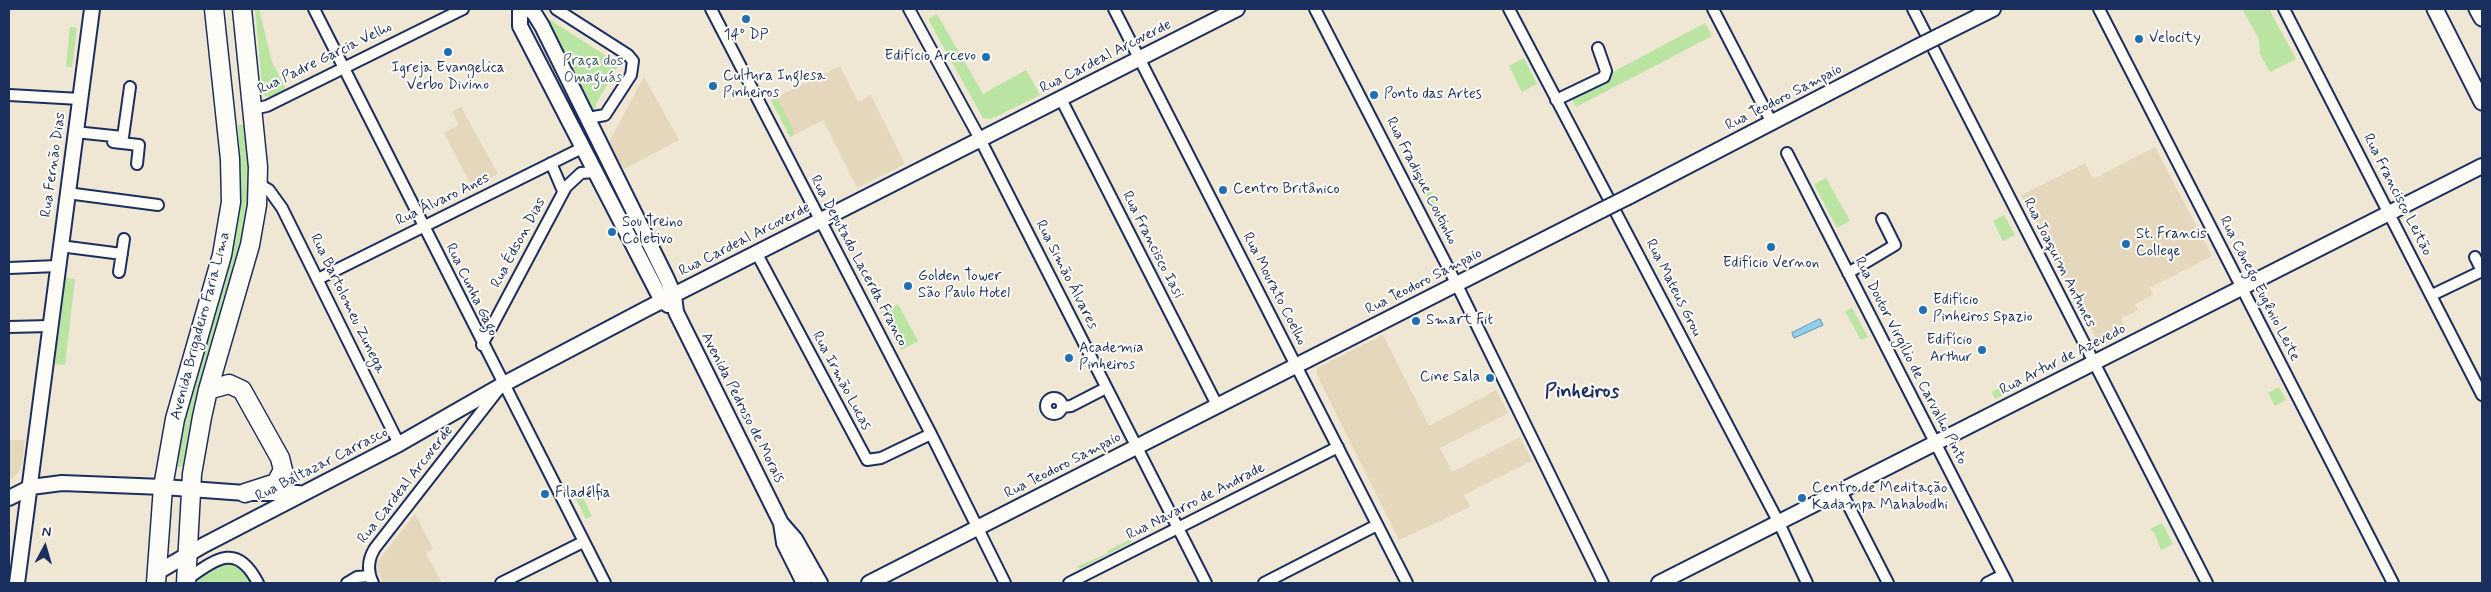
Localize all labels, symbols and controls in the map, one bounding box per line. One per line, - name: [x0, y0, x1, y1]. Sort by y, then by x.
- marker: 14º DP: [740, 13, 752, 25]
- street label: Rua Cardeal Arcoverde: [1037, 16, 1175, 98]
- street label: Rua Padre Garcia Velho: [255, 19, 395, 99]
- place label: 14º DP: [724, 27, 768, 45]
- place label: Velocity: [2149, 30, 2201, 48]
- marker: Velocity: [2133, 33, 2145, 45]
- marker: Igreja Evangelica Verbo Divino: [442, 46, 454, 58]
- place label: Edifício Arcevo: [885, 48, 976, 66]
- marker: Edifício Arcevo: [980, 51, 992, 63]
- park label: Praça dos Omaguás: [563, 53, 623, 88]
- place label: Igreja Evangelica Verbo Divino: [392, 60, 504, 95]
- street label: Rua Teodoro Sampaio: [1723, 61, 1845, 135]
- place label: Cultura Inglesa Pinheiros: [723, 68, 825, 103]
- marker: Cultura Inglesa Pinheiros: [707, 80, 719, 92]
- place label: Ponto das Artes: [1384, 86, 1482, 104]
- marker: Ponto das Artes: [1368, 89, 1380, 101]
- street label: Rua Fernão Dias: [38, 111, 70, 219]
- street label: Rua Fradique Coutinho: [1381, 114, 1461, 248]
- street label: Rua Francisco Leitão: [2358, 131, 2436, 259]
- street label: Rua Álvaro Anes: [393, 169, 493, 231]
- street label: Rua Deputado Lacerda Franco: [805, 172, 911, 350]
- place label: Centro Britânico: [1233, 181, 1340, 199]
- marker: Centro Britânico: [1217, 184, 1229, 196]
- street label: Rua Francisco Iasi: [1117, 188, 1187, 302]
- street label: Rua Édson Dias: [488, 195, 550, 291]
- street label: Rua Joaquim Antunes: [2019, 195, 2099, 331]
- street label: Rua Cardeal Arcoverde: [676, 199, 814, 281]
- street label: Rua Cônego Eugênio Leite: [2215, 213, 2303, 365]
- place label: Sou Treino Coletivo: [622, 214, 683, 249]
- street label: Rua Simão Álvares: [1031, 217, 1101, 333]
- marker: Sou Treino Coletivo: [606, 226, 618, 238]
- place label: St. Francis College: [2136, 226, 2207, 261]
- street label: Avenida Brigadeiro Faria Lima: [167, 230, 235, 422]
- street label: Rua Mourato Coelho: [1238, 230, 1310, 348]
- street label: Rua Bartolomeu Zunega: [305, 231, 389, 377]
- street label: Rua Mateus Grou: [1641, 236, 1705, 340]
- marker: St. Francis College: [2120, 238, 2132, 250]
- street label: Rua Cunha Gago: [441, 241, 501, 339]
- marker: Edifício Vernon: [1765, 241, 1777, 253]
- street label: Rua Teodoro Sampaio: [1363, 245, 1485, 319]
- street label: Rua Doutor Virgílio de Carvalho Pinto: [1850, 254, 1970, 468]
- place label: Edifício Vernon: [1723, 255, 1819, 273]
- place label: Golden Tower São Paulo Hotel: [918, 268, 1010, 303]
- marker: Golden Tower São Paulo Hotel: [902, 280, 914, 292]
- place label: Edifício Pinheiros Spazio: [1933, 292, 2033, 327]
- marker: Edifício Pinheiros Spazio: [1917, 304, 1929, 316]
- place label: Smart Fit: [1426, 312, 1493, 330]
- marker: Smart Fit: [1410, 315, 1422, 327]
- street label: Rua Artur de Azevedo: [1997, 320, 2129, 400]
- street label: Rua Irmão Lucas: [807, 329, 875, 433]
- street label: Avenida Pedroso de Morais: [696, 330, 788, 486]
- place label: Edifício Arthur: [1927, 332, 1972, 367]
- place label: Academia Pinheiros: [1079, 340, 1144, 375]
- marker: Edifício Arthur: [1976, 344, 1988, 356]
- marker: Academia Pinheiros: [1063, 352, 1075, 364]
- place label: Cine Sala: [1420, 369, 1480, 387]
- marker: Cine Sala: [1484, 372, 1496, 384]
- district label: Pinheiros: [1545, 381, 1619, 405]
- street label: Rua Cardeal Arcoverde: [354, 422, 458, 548]
- street label: Rua Baltazar Carrasco: [253, 424, 391, 506]
- street label: Rua Teodoro Sampaio: [1002, 429, 1124, 503]
- street label: Rua Navarro de Andrade: [1124, 459, 1268, 545]
- place label: Centro de Meditação Kadampa Mahabodhi: [1812, 480, 1948, 515]
- place label: Filadélfia: [555, 485, 611, 503]
- marker: Filadélfia: [539, 488, 551, 500]
- marker: Centro de Meditação Kadampa Mahabodhi: [1796, 492, 1808, 504]
- north arrow: [20, 522, 70, 572]
- text: N: [41, 523, 52, 542]

